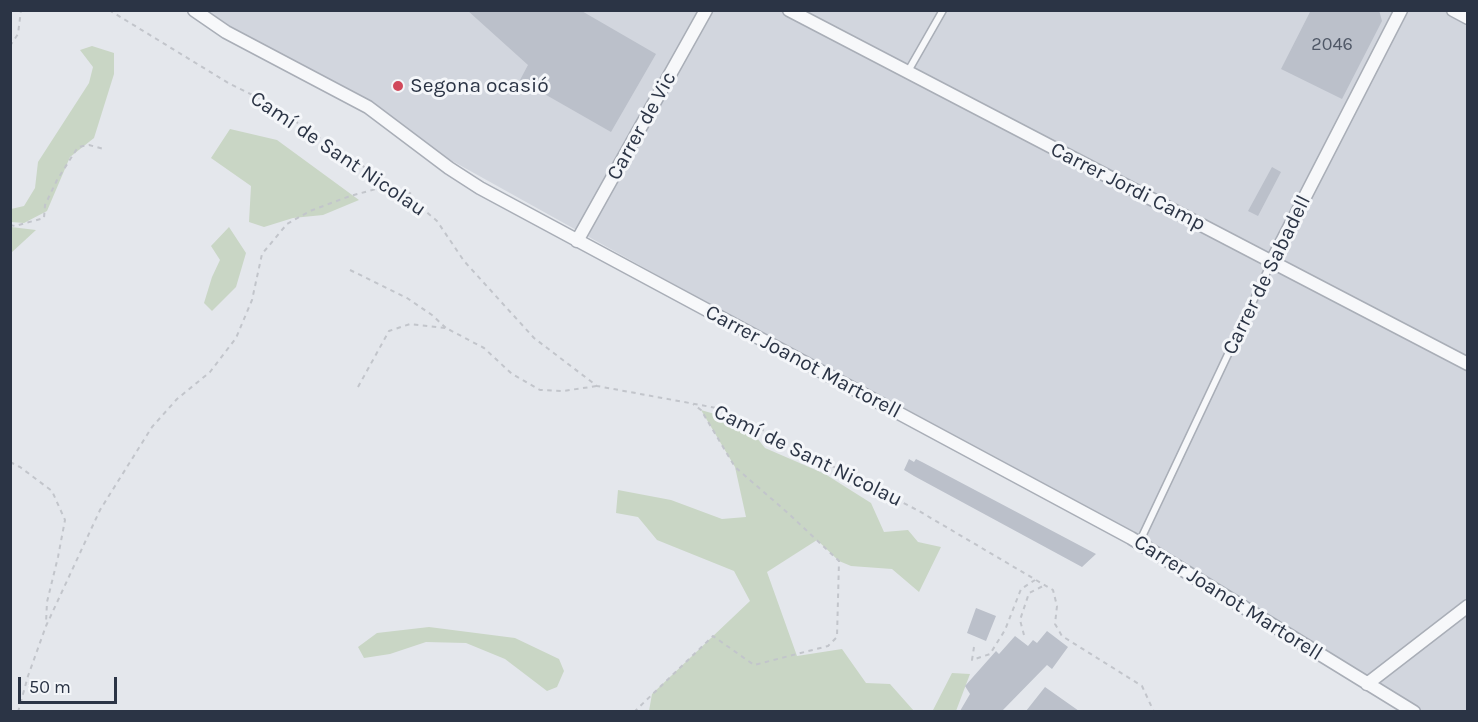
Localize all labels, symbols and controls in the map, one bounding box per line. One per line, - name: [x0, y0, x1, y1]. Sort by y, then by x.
- house number: 2046: [1311, 34, 1353, 56]
- street label: Carrer de Vic: [602, 67, 682, 185]
- place label: Segona ocasió: [410, 73, 549, 99]
- marker: Segona ocasió: [391, 79, 405, 93]
- street label: Camí de Sant Nicolau: [245, 86, 431, 222]
- street label: Carrer Jordi Camp: [1046, 137, 1210, 237]
- street label: Carrer de Sabadell: [1217, 191, 1317, 359]
- street label: Carrer Joanot Martorell: [701, 300, 905, 424]
- street label: Camí de Sant Nicolau: [710, 399, 906, 513]
- street label: Carrer Joanot Martorell: [1129, 530, 1327, 666]
- scale bar: [21, 665, 120, 703]
- text: 50 m: [29, 676, 71, 698]

